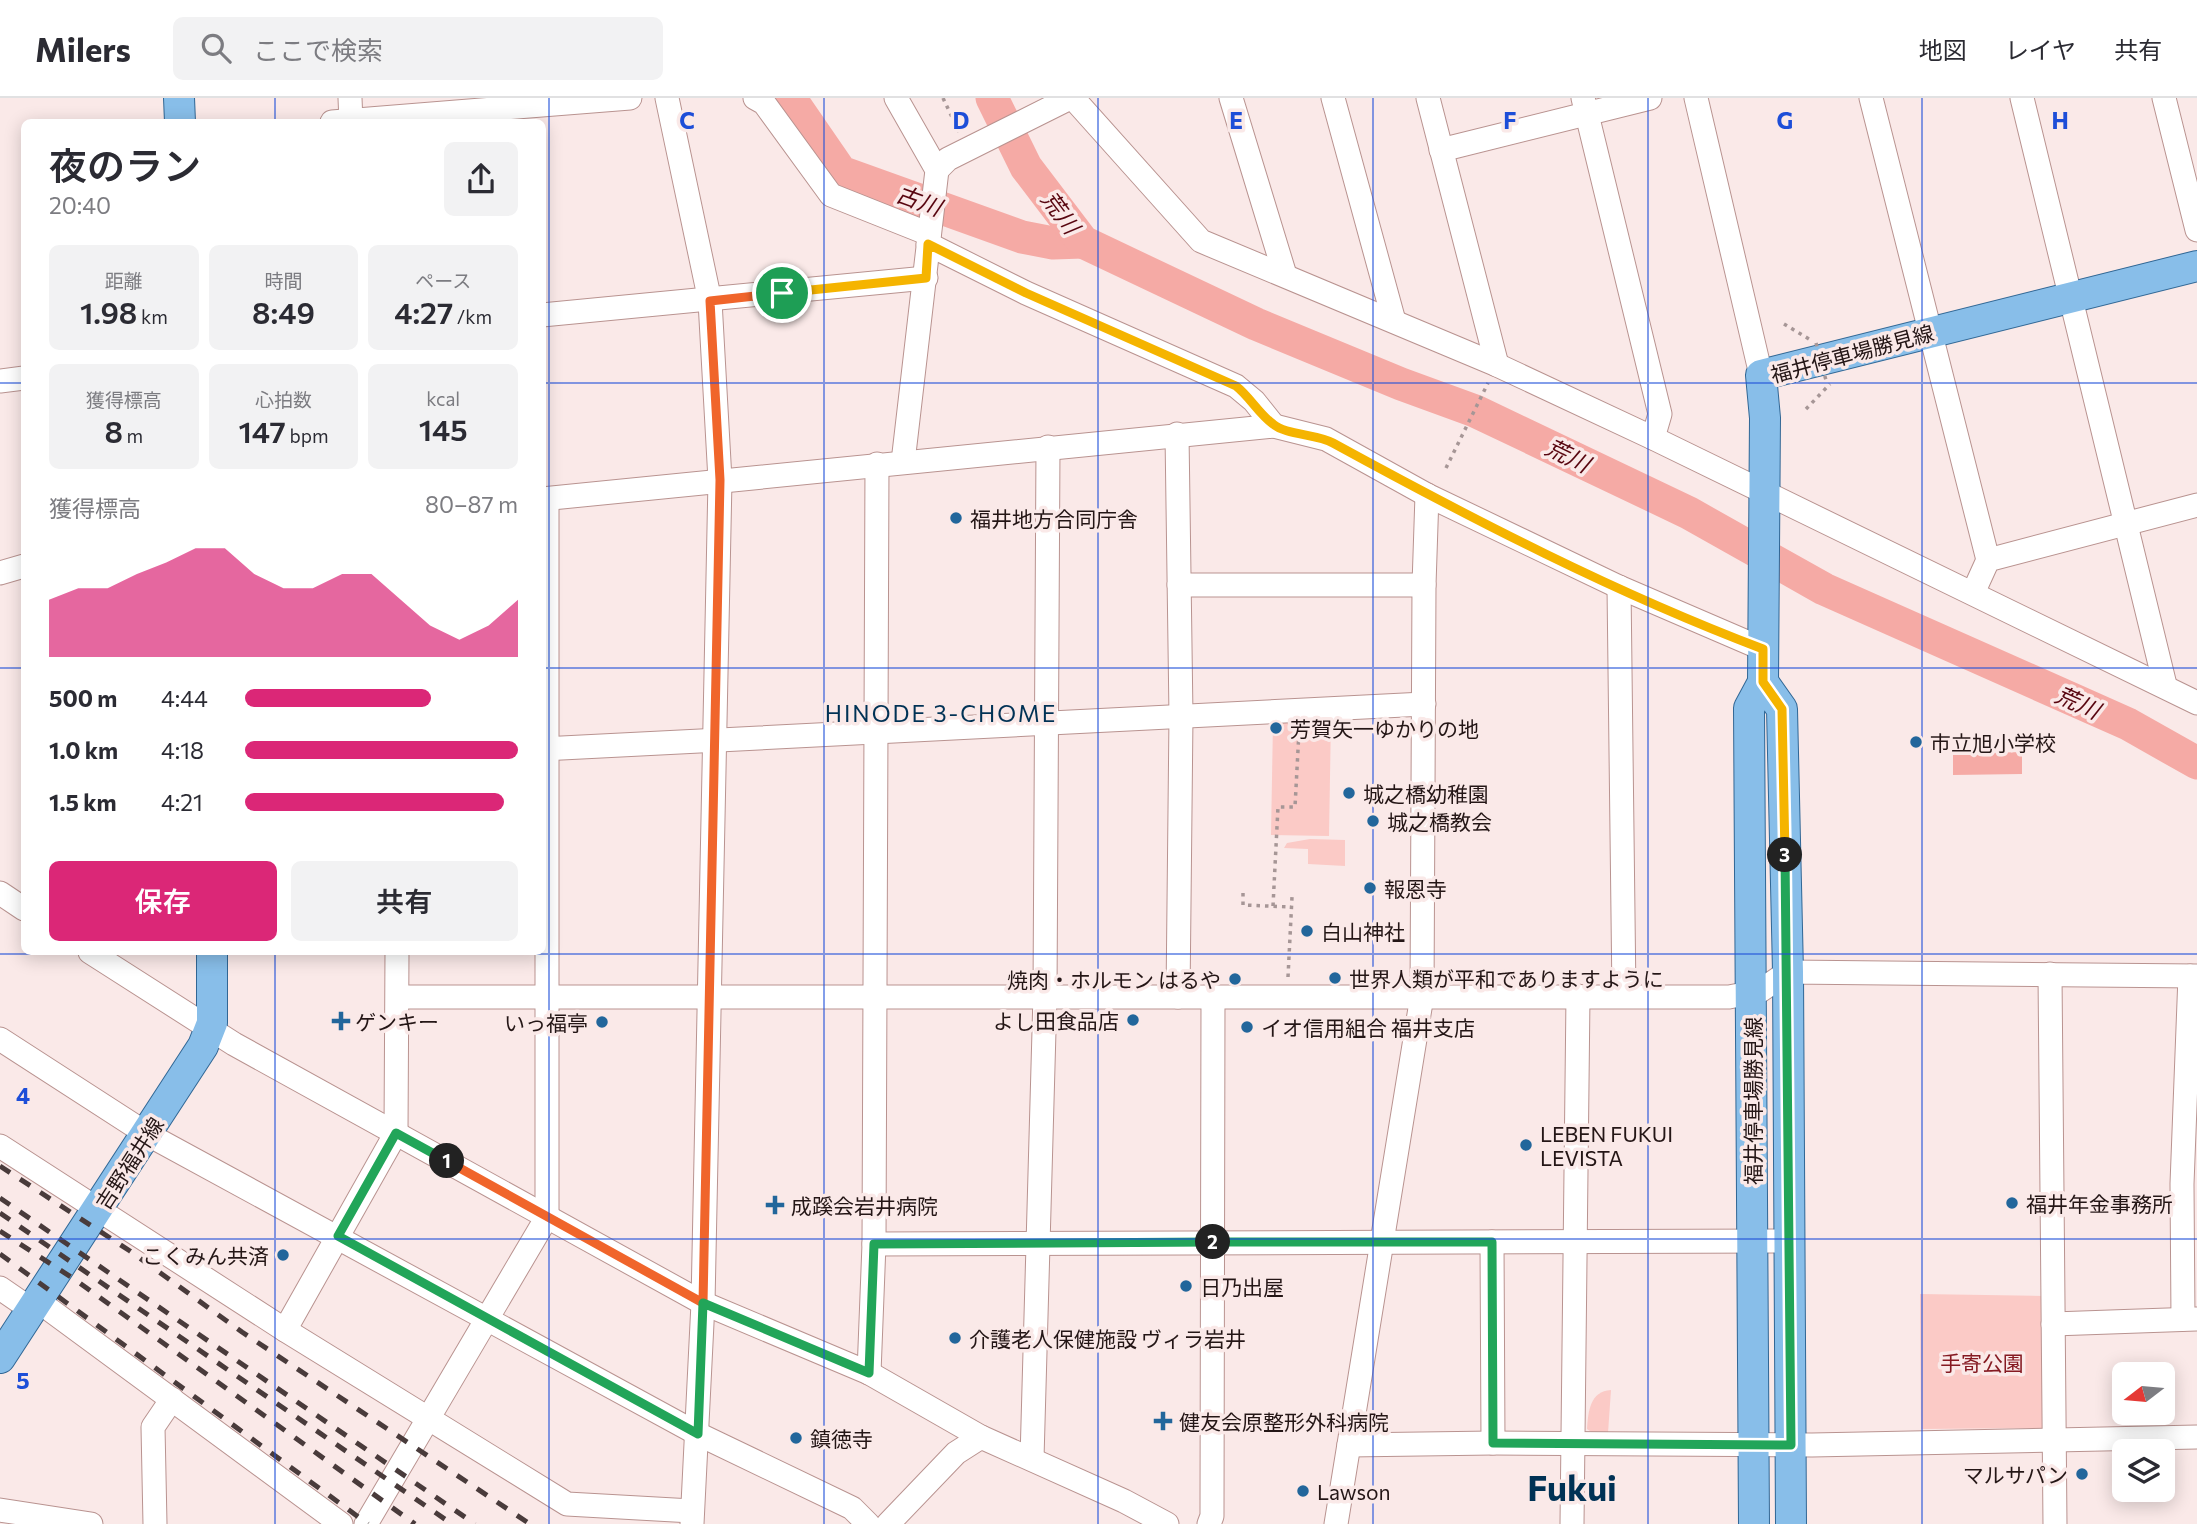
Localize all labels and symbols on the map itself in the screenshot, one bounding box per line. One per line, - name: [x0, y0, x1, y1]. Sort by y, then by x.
- text: C: [679, 106, 695, 134]
- text: D: [953, 106, 970, 134]
- text: E: [1229, 106, 1243, 134]
- text: F: [1503, 106, 1517, 134]
- text: G: [1777, 106, 1793, 134]
- text: H: [2051, 106, 2069, 134]
- water label: 古川: [893, 179, 948, 222]
- water label: 荒川: [1036, 185, 1088, 241]
- pin: [752, 263, 812, 323]
- street label: 福井停車場勝見線: [1768, 319, 1936, 387]
- water label: 荒川: [1541, 432, 1598, 479]
- place label: 福井地方合同庁舎: [970, 506, 1138, 531]
- marker: 福井地方合同庁舎: [948, 510, 964, 526]
- water label: 荒川: [2051, 680, 2107, 725]
- district label: HINODE 3-CHOME: [825, 699, 1057, 727]
- place label: 芳賀矢一ゆかりの地: [1290, 716, 1479, 741]
- marker: 芳賀矢一ゆかりの地: [1268, 720, 1284, 736]
- place label: 市立旭小学校: [1930, 730, 2056, 755]
- marker: 市立旭小学校: [1908, 734, 1924, 750]
- place label: 城之橋幼稚園: [1363, 781, 1489, 806]
- marker: 城之橋幼稚園: [1341, 785, 1357, 801]
- place label: 城之橋教会: [1387, 809, 1492, 834]
- marker: 城之橋教会: [1365, 813, 1381, 829]
- pin: 3: [1768, 838, 1802, 872]
- place label: 報恩寺: [1384, 876, 1447, 901]
- marker: 報恩寺: [1362, 880, 1378, 896]
- place label: 白山神社: [1321, 919, 1405, 944]
- marker: 白山神社: [1299, 923, 1315, 939]
- place label: 世界人類が平和でありますように: [1349, 966, 1664, 991]
- place label: 焼肉・ホルモン はるや: [1007, 967, 1221, 992]
- marker: 世界人類が平和でありますように: [1327, 970, 1343, 986]
- marker: 焼肉・ホルモン はるや: [1227, 971, 1243, 987]
- place label: よし田食品店: [993, 1008, 1119, 1033]
- place label: ゲンキー: [355, 1009, 439, 1034]
- place label: いっ福亭: [504, 1010, 588, 1035]
- marker: よし田食品店: [1125, 1012, 1141, 1028]
- marker: ゲンキー: [333, 1013, 349, 1029]
- marker: いっ福亭: [594, 1014, 610, 1030]
- place label: イオ信用組合 福井支店: [1261, 1015, 1475, 1040]
- street label: 福井停車場勝見線: [1740, 1017, 1765, 1185]
- marker: イオ信用組合 福井支店: [1239, 1019, 1255, 1035]
- text: 4: [16, 1081, 30, 1109]
- street label: 吉野福井線: [90, 1112, 168, 1214]
- place label: LEBEN FUKUI LEVISTA: [1540, 1121, 1673, 1170]
- marker: LEBEN FUKUI LEVISTA: [1518, 1137, 1534, 1153]
- pin: 1: [430, 1144, 464, 1178]
- place label: 福井年金事務所: [2026, 1191, 2173, 1216]
- place label: 成蹊会岩井病院: [791, 1193, 938, 1218]
- marker: 成蹊会岩井病院: [765, 1195, 785, 1215]
- marker: 福井年金事務所: [2004, 1195, 2020, 1211]
- pin: 2: [1196, 1224, 1230, 1260]
- place label: こくみん共済: [142, 1243, 269, 1268]
- marker: こくみん共済: [275, 1247, 291, 1263]
- place label: 日乃出屋: [1200, 1274, 1284, 1299]
- marker: 日乃出屋: [1178, 1278, 1194, 1294]
- place label: 介護老人保健施設 ヴィラ岩井: [969, 1326, 1246, 1351]
- marker: 介護老人保健施設 ヴィラ岩井: [947, 1330, 963, 1346]
- park label: 手寄公園: [1940, 1350, 2024, 1375]
- north arrow: [2112, 1362, 2175, 1424]
- text: 5: [16, 1366, 30, 1394]
- place label: 健友会原整形外科病院: [1179, 1409, 1389, 1434]
- marker: 健友会原整形外科病院: [1153, 1411, 1173, 1431]
- place label: 鎮徳寺: [810, 1426, 873, 1451]
- marker: 鎮徳寺: [788, 1430, 804, 1446]
- place label: マルサパン: [1963, 1462, 2068, 1487]
- district label: Fukui: [1527, 1465, 1617, 1508]
- marker: マルサパン: [2074, 1466, 2090, 1482]
- place label: Lawson: [1317, 1479, 1391, 1504]
- marker: Lawson: [1295, 1483, 1311, 1499]

